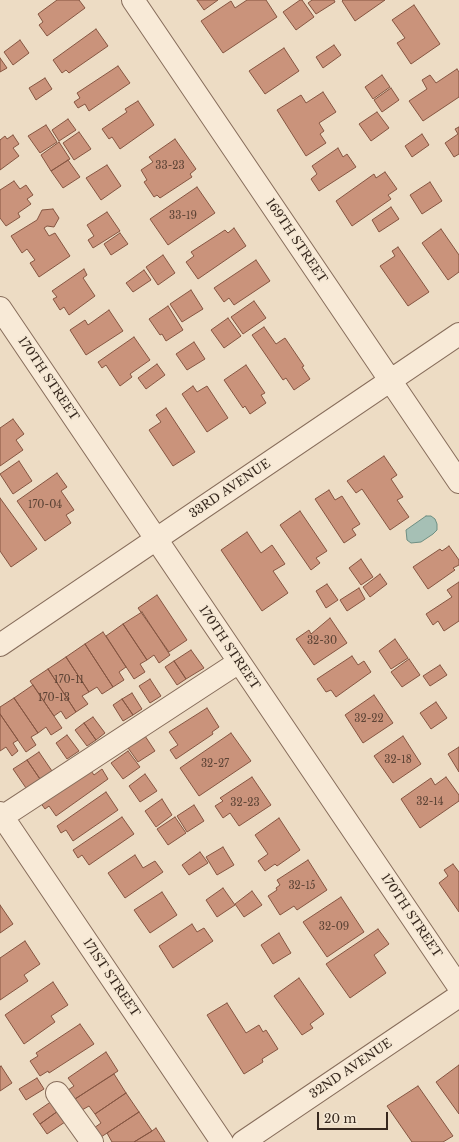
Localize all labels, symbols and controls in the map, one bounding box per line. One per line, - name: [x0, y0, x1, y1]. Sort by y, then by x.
- house number: 33-23: [155, 160, 185, 172]
- street label: 169TH STREET: [262, 196, 330, 286]
- house number: 33-19: [169, 210, 197, 222]
- street label: 170TH STREET: [15, 334, 81, 424]
- street label: 33RD AVENUE: [187, 457, 273, 521]
- house number: 170-04: [28, 499, 62, 511]
- street label: 170TH STREET: [196, 603, 262, 693]
- house number: 32-30: [307, 635, 337, 647]
- house number: 170-11: [54, 674, 84, 686]
- house number: 170-13: [38, 692, 70, 704]
- house number: 32-22: [354, 713, 384, 725]
- house number: 32-18: [384, 754, 412, 766]
- house number: 32-27: [201, 758, 229, 770]
- house number: 32-14: [416, 796, 444, 808]
- house number: 32-23: [230, 797, 260, 809]
- street label: 170TH STREET: [378, 871, 444, 961]
- house number: 32-15: [288, 880, 316, 892]
- house number: 32-09: [319, 921, 349, 933]
- street label: 171ST STREET: [80, 936, 142, 1020]
- street label: 32ND AVENUE: [307, 1036, 395, 1102]
- scale bar: [319, 1104, 390, 1130]
- text: 20 m: [324, 1111, 356, 1126]

